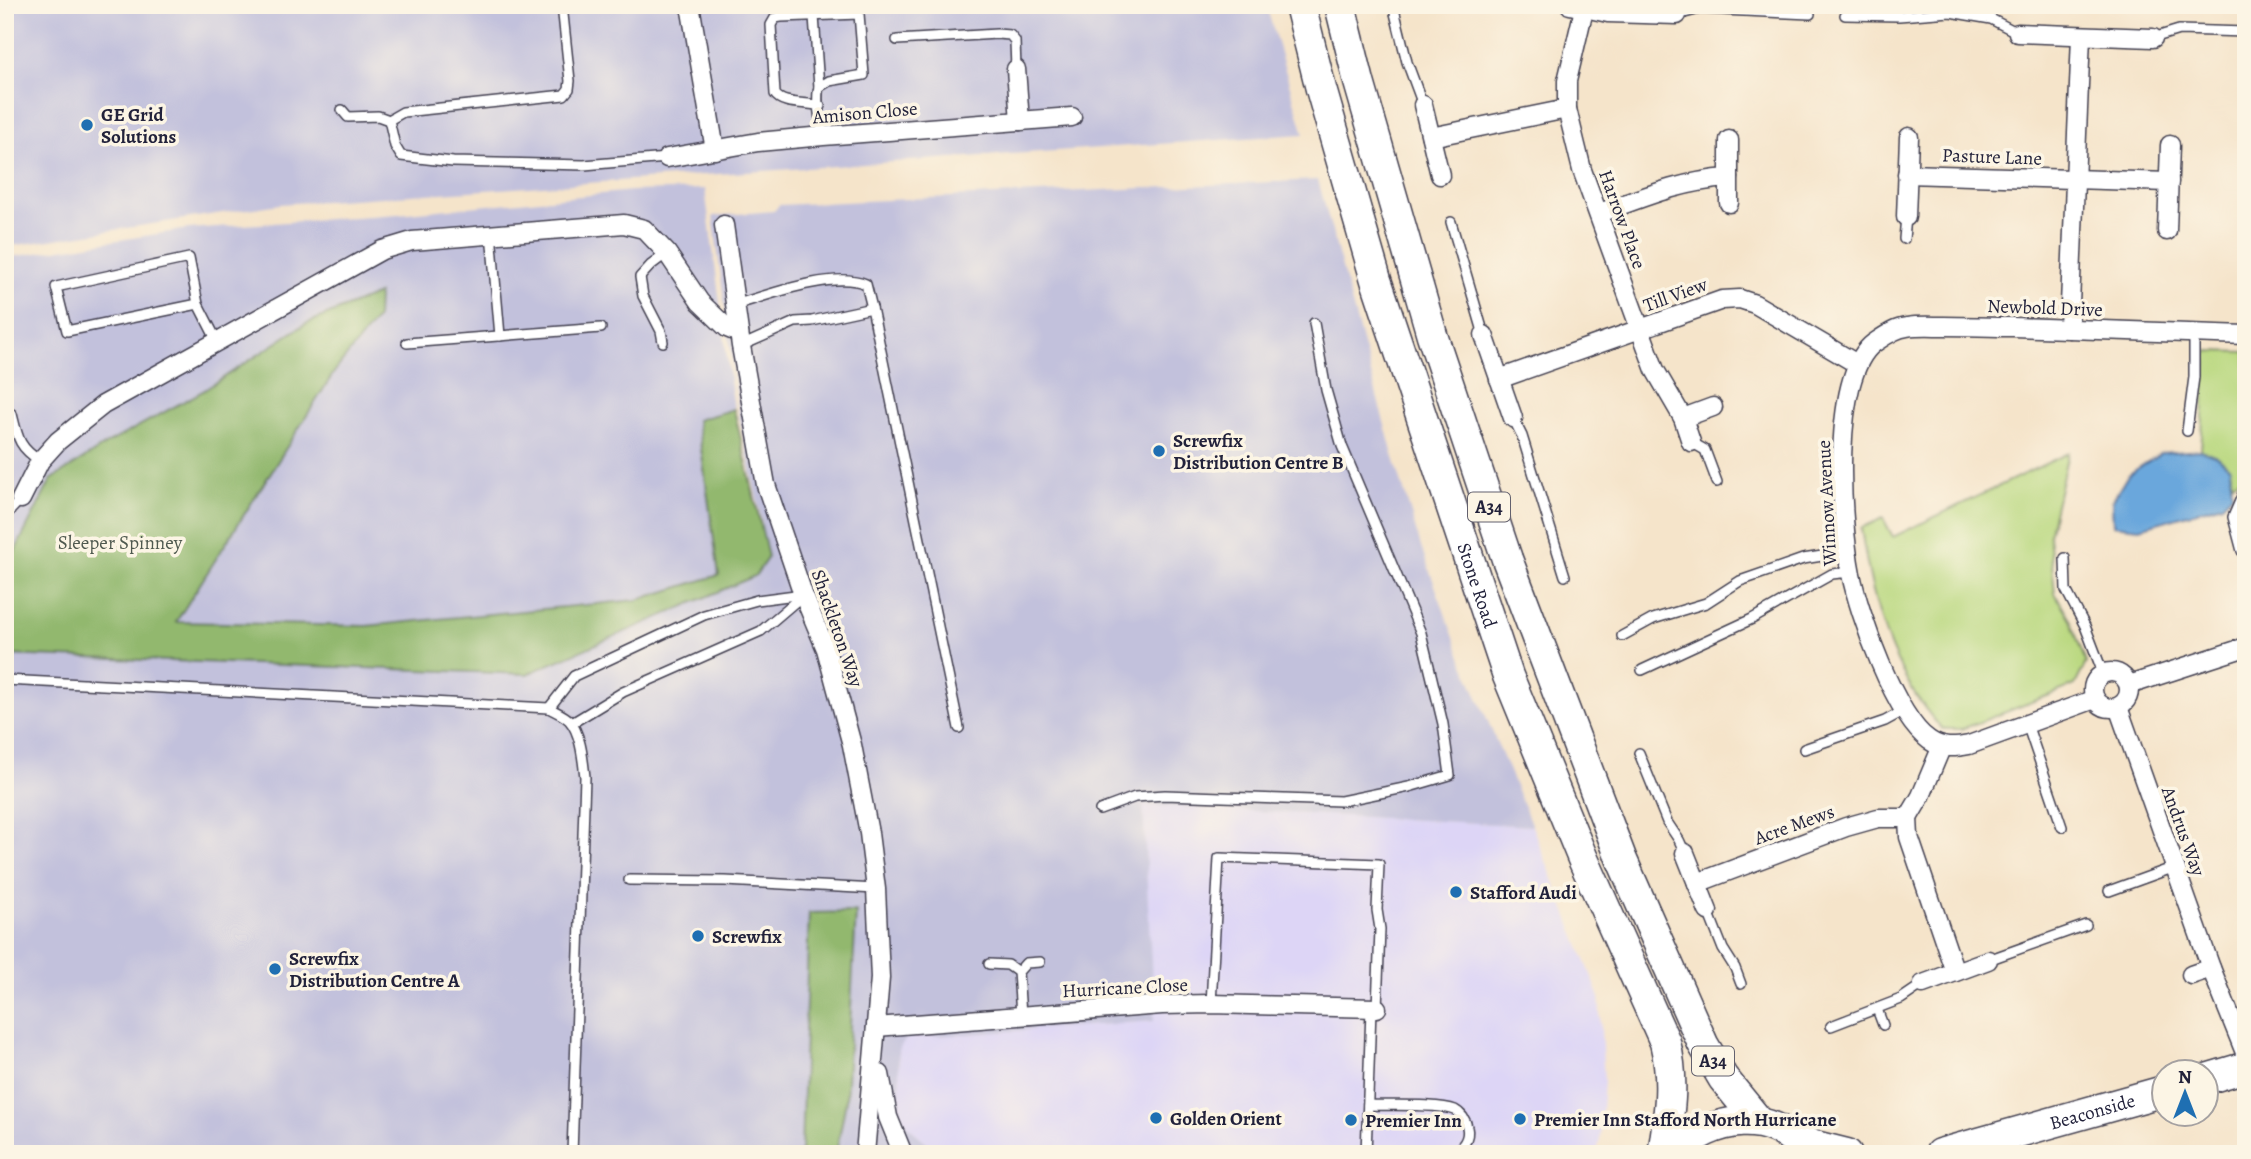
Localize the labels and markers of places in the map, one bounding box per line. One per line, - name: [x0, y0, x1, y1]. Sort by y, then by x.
- place label: GE Grid Solutions: [101, 102, 176, 150]
- marker: GE Grid Solutions: [79, 117, 95, 133]
- place label: Screwfix Distribution Centre B: [1173, 428, 1344, 476]
- marker: Screwfix Distribution Centre B: [1151, 443, 1167, 459]
- place label: Stafford Audi: [1470, 880, 1577, 906]
- marker: Stafford Audi: [1448, 884, 1464, 900]
- place label: Screwfix: [712, 924, 782, 950]
- marker: Screwfix: [690, 928, 706, 944]
- place label: Screwfix Distribution Centre A: [289, 946, 461, 994]
- marker: Screwfix Distribution Centre A: [267, 961, 283, 977]
- place label: Golden Orient: [1170, 1106, 1282, 1132]
- place label: Premier Inn Stafford North Hurricane: [1534, 1107, 1837, 1133]
- place label: Premier Inn: [1365, 1108, 1462, 1134]
- marker: Golden Orient: [1148, 1110, 1164, 1126]
- marker: Premier Inn Stafford North Hurricane: [1512, 1111, 1528, 1127]
- marker: Premier Inn: [1343, 1112, 1359, 1128]

